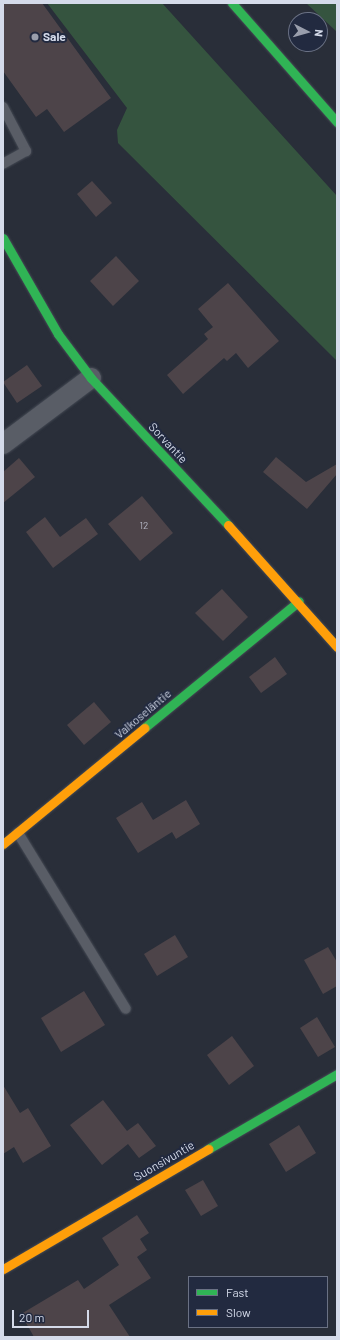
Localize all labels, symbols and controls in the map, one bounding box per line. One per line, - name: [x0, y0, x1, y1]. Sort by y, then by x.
- north arrow: [288, 12, 328, 52]
- text: N: [313, 29, 326, 38]
- place label: Sale: [43, 30, 66, 44]
- marker: Sale: [30, 32, 40, 42]
- street label: Sorvantie: [146, 420, 190, 466]
- house number: 12: [140, 520, 148, 532]
- street label: Valkoseläntie: [112, 686, 174, 742]
- street label: Suonsivuntie: [131, 1138, 197, 1184]
- legend: [188, 1276, 328, 1328]
- text: Fast: [226, 1285, 249, 1299]
- scale bar: [14, 1302, 91, 1328]
- text: Slow: [226, 1305, 251, 1319]
- text: 20 m: [19, 1310, 45, 1324]

